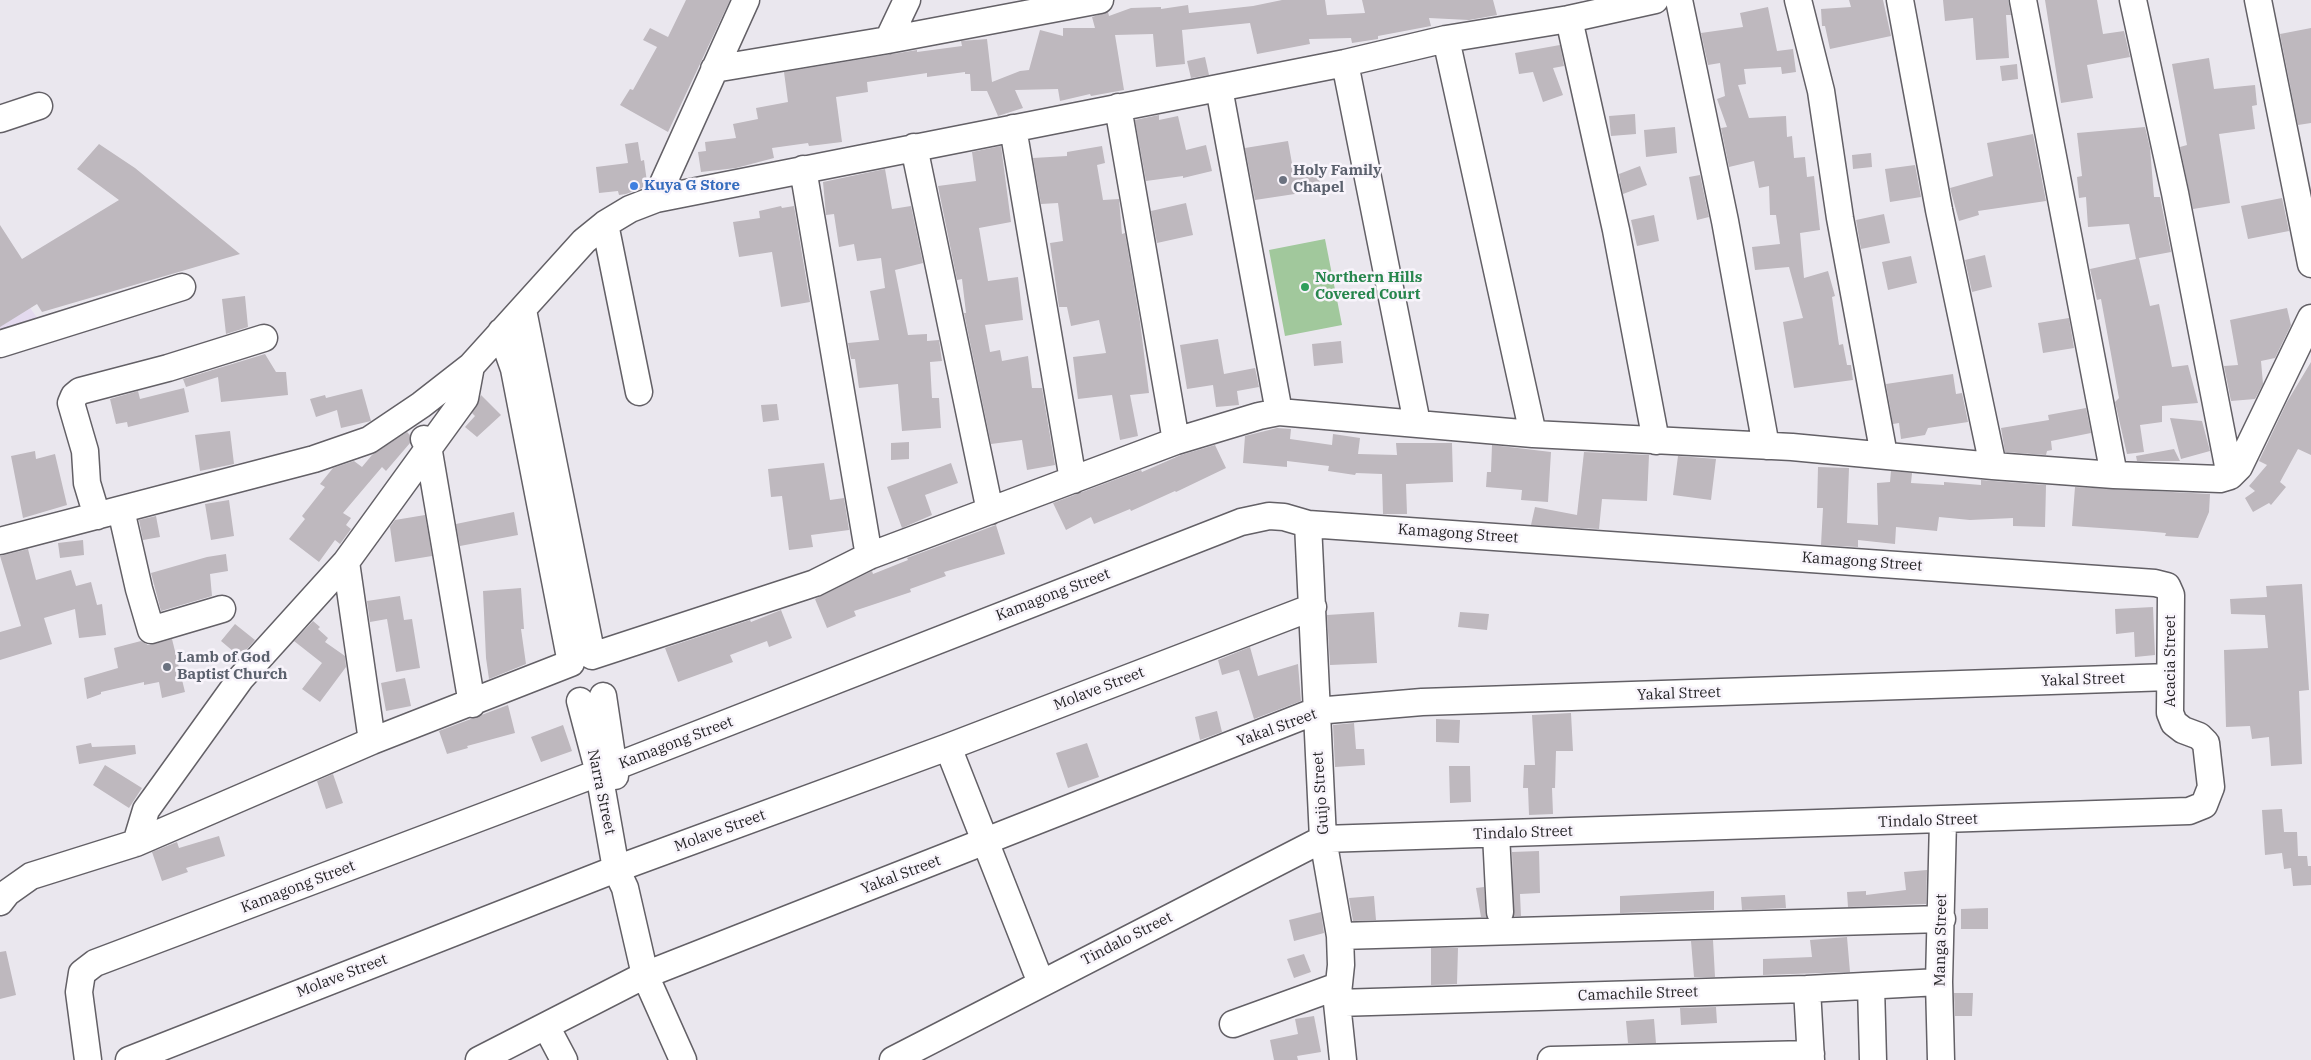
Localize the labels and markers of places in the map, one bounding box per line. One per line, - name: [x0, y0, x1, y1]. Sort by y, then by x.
- place label: Holy Family Chapel: [1293, 162, 1381, 197]
- marker: Holy Family Chapel: [1277, 174, 1289, 186]
- place label: Kuya G Store: [644, 177, 740, 195]
- marker: Kuya G Store: [628, 180, 640, 192]
- place label: Northern Hills Covered Court: [1315, 269, 1422, 304]
- marker: Northern Hills Covered Court: [1299, 281, 1311, 293]
- place label: Lamb of God Baptist Church: [177, 649, 288, 684]
- marker: Lamb of God Baptist Church: [161, 661, 173, 673]

